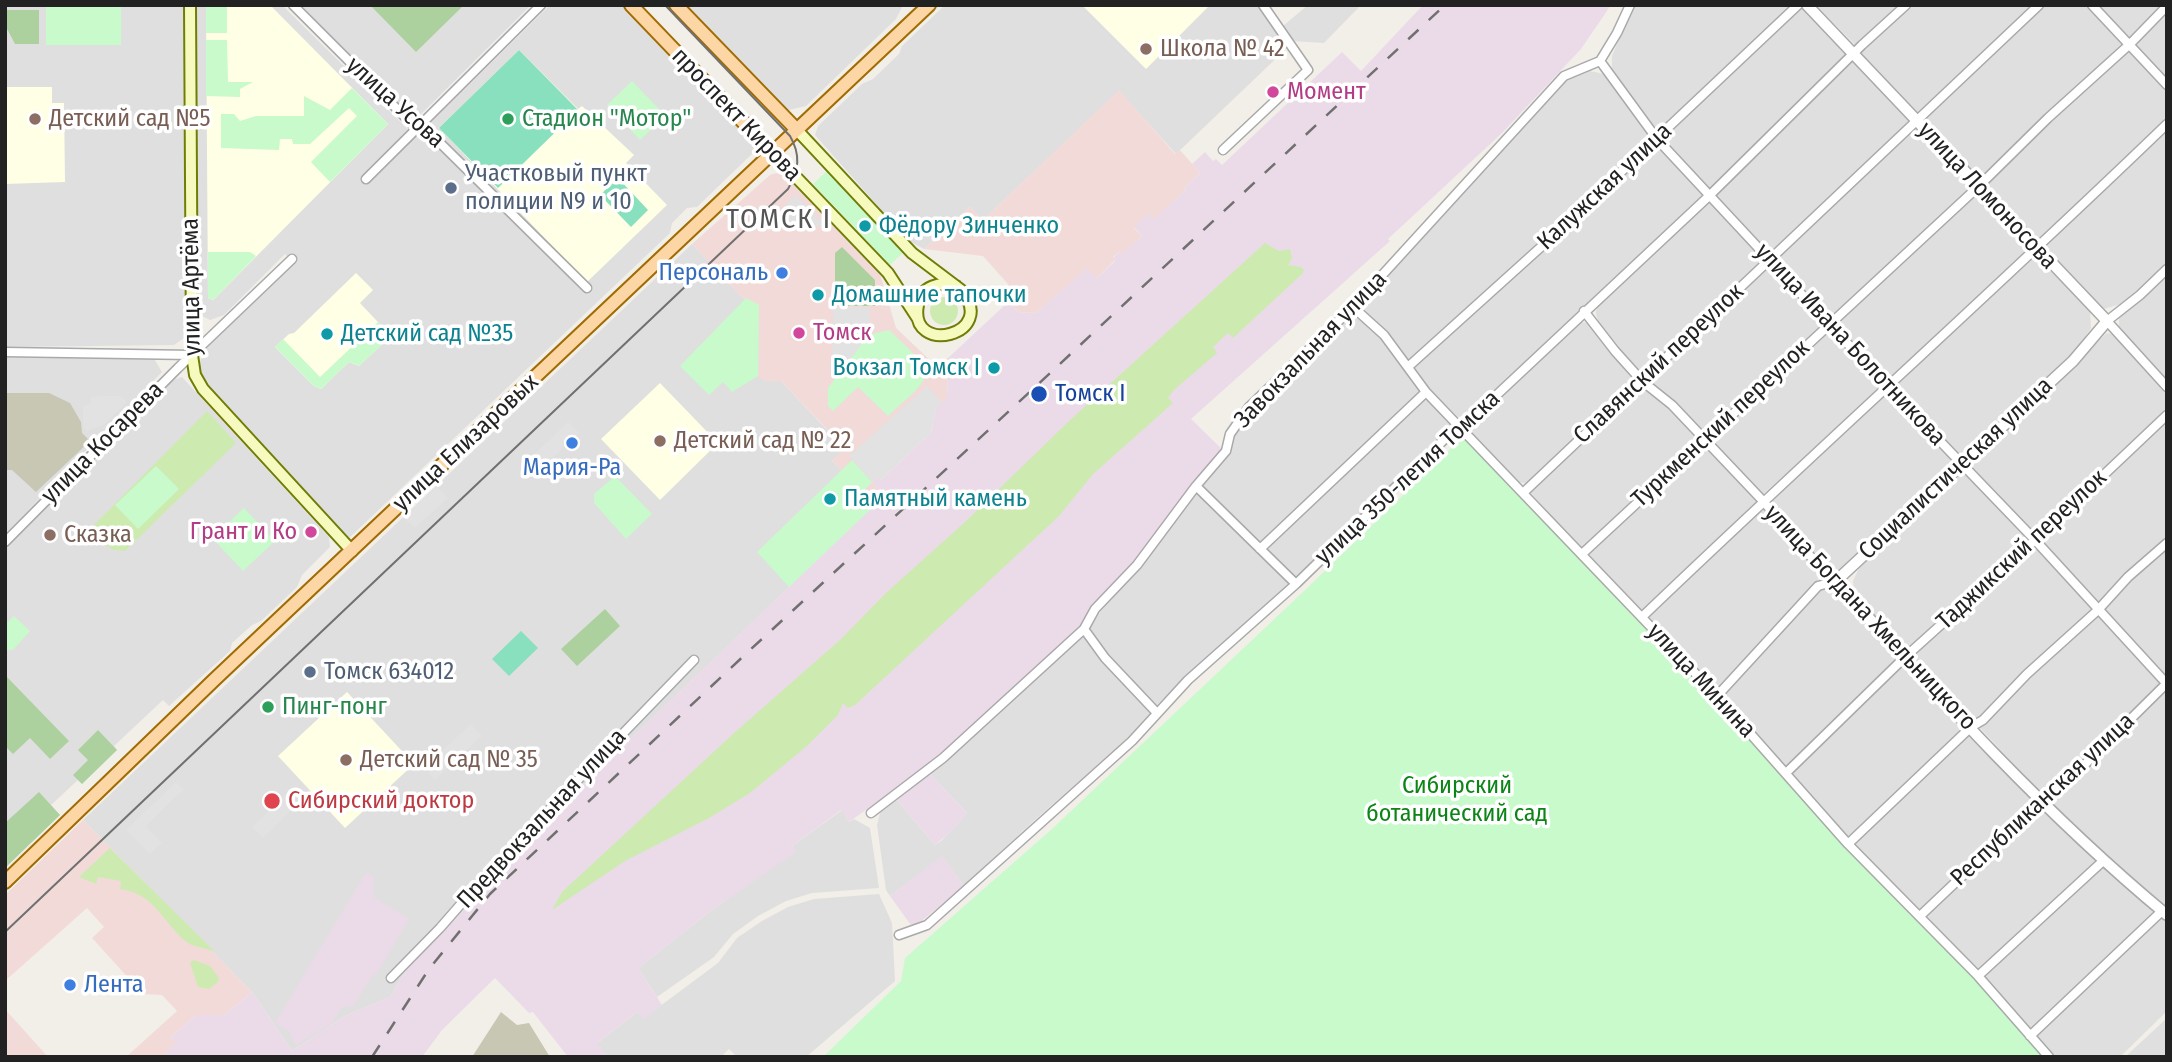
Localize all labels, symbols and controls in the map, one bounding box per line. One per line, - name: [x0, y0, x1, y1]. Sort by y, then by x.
- place label: Школа № 42: [1160, 35, 1285, 63]
- marker: Школа № 42: [1138, 41, 1154, 57]
- street label: проспект Кирова: [665, 42, 807, 188]
- street label: улица Усова: [340, 51, 450, 155]
- place label: Момент: [1287, 78, 1366, 106]
- marker: Момент: [1265, 84, 1281, 100]
- place label: Детский сад №5: [49, 105, 210, 133]
- place label: Стадион "Мотор": [522, 105, 691, 133]
- marker: Детский сад №5: [27, 111, 43, 127]
- marker: Стадион "Мотор": [500, 111, 516, 127]
- street label: улица Ломоносова: [1911, 116, 2063, 276]
- street label: Калужская улица: [1532, 117, 1678, 257]
- place label: Участковый пункт полиции N9 и 10: [465, 160, 647, 216]
- marker: Участковый пункт полиции N9 и 10: [443, 180, 459, 196]
- district label: ТОМСК I: [727, 203, 831, 237]
- place label: Фёдору Зинченко: [879, 212, 1059, 240]
- street label: улица Артёма: [176, 218, 208, 356]
- marker: Фёдору Зинченко: [857, 218, 873, 234]
- street label: улица Ивана Болотникова: [1749, 238, 1951, 452]
- place label: Персональ: [658, 259, 768, 287]
- marker: Персональ: [774, 265, 790, 281]
- street label: Завокзальная улица: [1229, 266, 1393, 434]
- street label: Славянский переулок: [1568, 278, 1750, 450]
- place label: Домашние тапочки: [832, 281, 1027, 309]
- marker: Домашние тапочки: [810, 287, 826, 303]
- place label: Томск: [813, 319, 872, 347]
- place label: Детский сад №35: [341, 320, 513, 348]
- marker: Томск: [791, 325, 807, 341]
- marker: Детский сад №35: [319, 326, 335, 342]
- street label: Туркменский переулок: [1626, 334, 1816, 514]
- place label: Вокзал Томск I: [832, 354, 980, 382]
- marker: Вокзал Томск I: [986, 360, 1002, 376]
- street label: улица Елизаровых: [387, 368, 545, 518]
- street label: Социалистическая улица: [1853, 372, 2059, 566]
- street label: улица Косарева: [36, 376, 170, 510]
- place label: Томск I: [1055, 380, 1125, 408]
- marker: Томск I: [1029, 384, 1049, 404]
- street label: улица 350-летия Томска: [1310, 385, 1506, 571]
- place label: Детский сад № 22: [674, 427, 851, 455]
- marker: Детский сад № 22: [652, 433, 668, 449]
- marker: Мария-Ра: [564, 435, 580, 451]
- place label: Мария-Ра: [523, 454, 621, 482]
- street label: Таджикский переулок: [1931, 464, 2113, 636]
- place label: Памятный камень: [844, 485, 1027, 513]
- marker: Памятный камень: [822, 491, 838, 507]
- street label: улица Богдана Хмельницкого: [1758, 499, 1982, 737]
- place label: Грант и Ко: [190, 518, 297, 546]
- place label: Сказка: [64, 521, 132, 549]
- marker: Грант и Ко: [303, 524, 319, 540]
- marker: Сказка: [42, 527, 58, 543]
- street label: улица Минина: [1641, 618, 1761, 744]
- place label: Томск 634012: [324, 658, 454, 686]
- marker: Томск 634012: [302, 664, 318, 680]
- place label: Пинг-понг: [282, 693, 387, 721]
- marker: Пинг-понг: [260, 699, 276, 715]
- street label: Республиканская улица: [1945, 707, 2141, 893]
- street label: Предвокзальная улица: [451, 723, 633, 915]
- place label: Детский сад № 35: [360, 746, 538, 774]
- marker: Детский сад № 35: [338, 752, 354, 768]
- park label: Сибирский ботанический сад: [1366, 772, 1548, 828]
- place label: Сибирский доктор: [288, 787, 474, 815]
- marker: Сибирский доктор: [262, 791, 282, 811]
- place label: Лента: [84, 971, 143, 999]
- marker: Лента: [62, 977, 78, 993]

